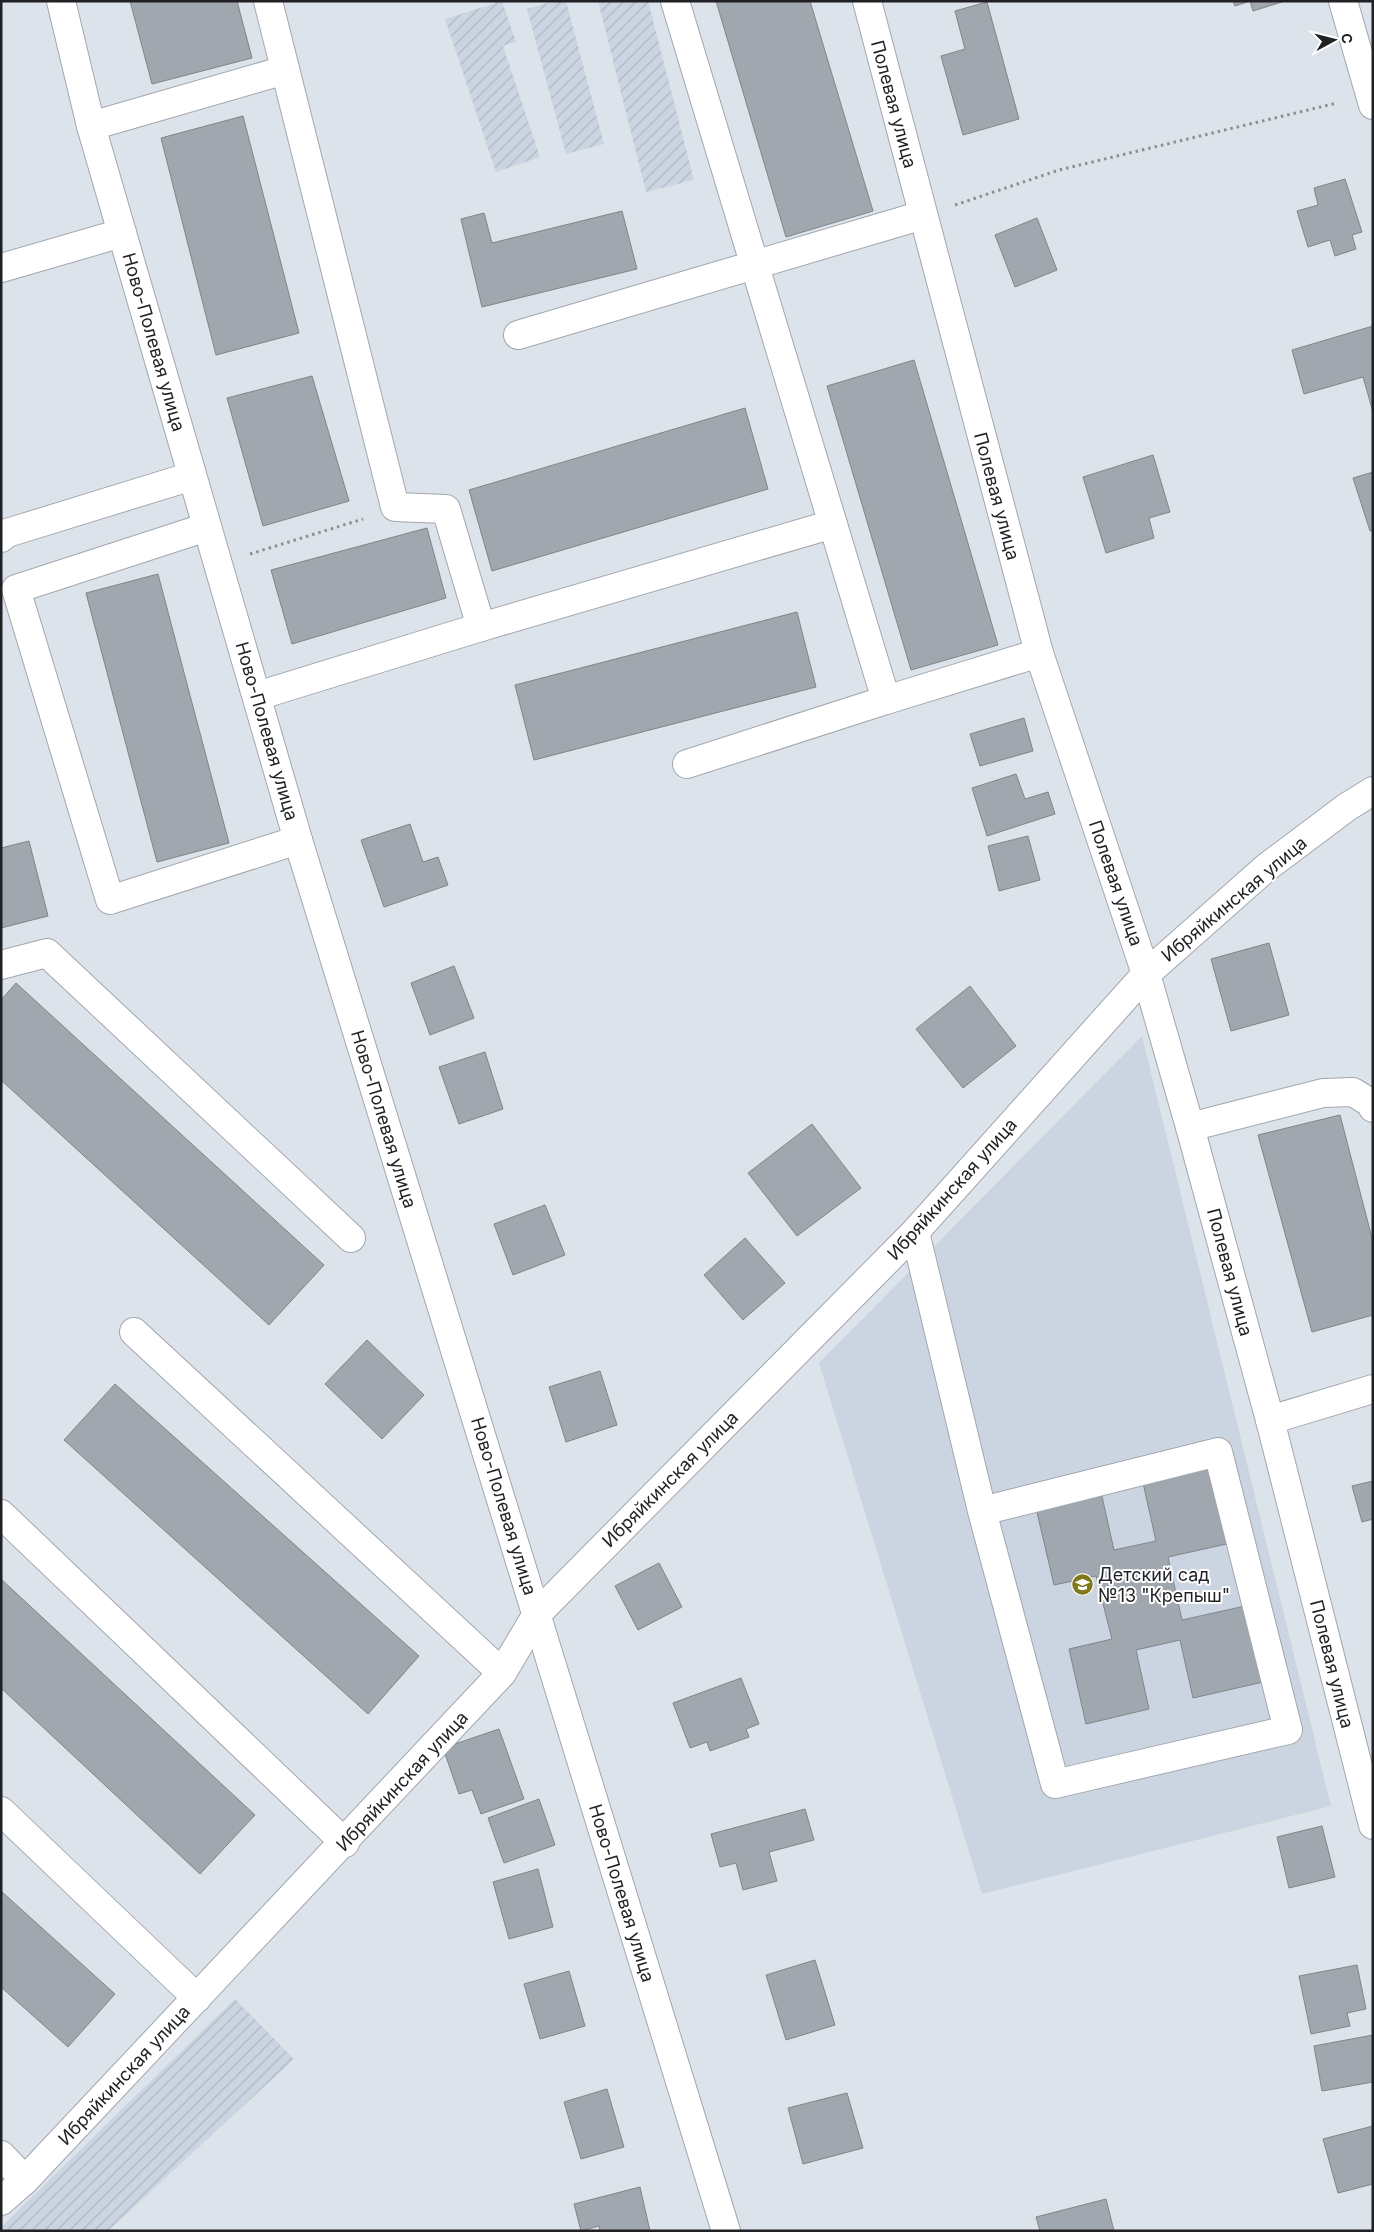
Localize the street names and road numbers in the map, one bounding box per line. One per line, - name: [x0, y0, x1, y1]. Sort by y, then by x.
- street label: Полевая улица: [867, 38, 921, 170]
- street label: Ново-Полевая улица: [118, 250, 190, 434]
- street label: Полевая улица: [970, 430, 1024, 562]
- street label: Ново-Полевая улица: [231, 639, 303, 823]
- street label: Полевая улица: [1085, 817, 1147, 949]
- street label: Ибряйкинская улица: [1157, 832, 1311, 966]
- street label: Ново-Полевая улица: [347, 1028, 421, 1210]
- street label: Ибряйкинская улица: [883, 1114, 1021, 1264]
- street label: Полевая улица: [1203, 1206, 1257, 1338]
- street label: Ибряйкинская улица: [598, 1407, 742, 1551]
- street label: Ново-Полевая улица: [467, 1415, 541, 1597]
- street label: Полевая улица: [1306, 1598, 1358, 1730]
- street label: Ибряйкинская улица: [332, 1707, 472, 1855]
- street label: Ново-Полевая улица: [585, 1802, 659, 1984]
- street label: Ибряйкинская улица: [54, 2001, 194, 2149]

